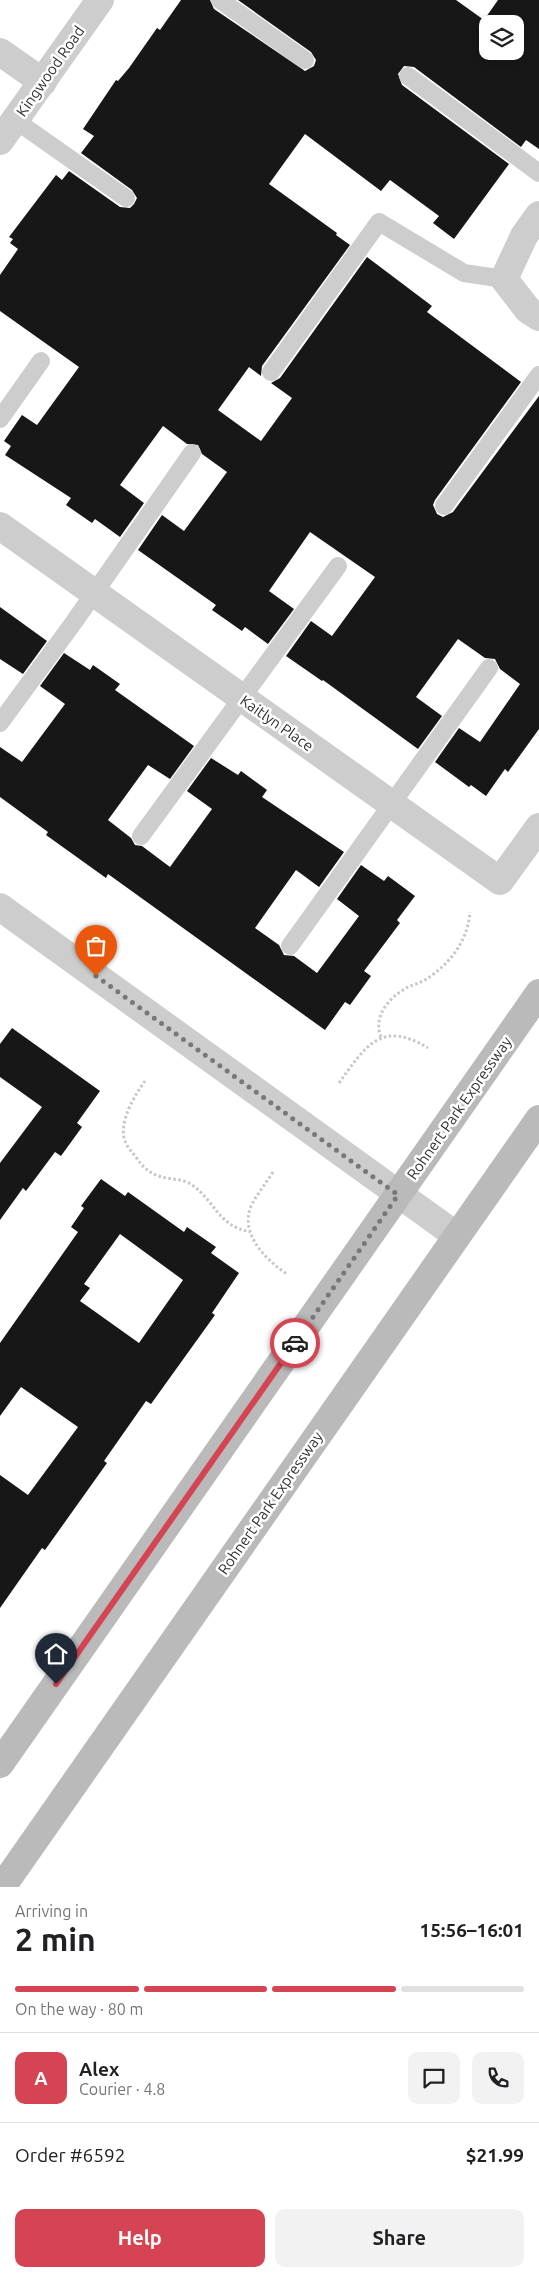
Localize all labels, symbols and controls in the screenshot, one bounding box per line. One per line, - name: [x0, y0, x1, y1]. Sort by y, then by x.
- map controls: [479, 15, 524, 60]
- button: layers: [479, 15, 524, 60]
- street label: Kingwood Road: [13, 23, 87, 119]
- street label: Kaitlyn Place: [237, 692, 317, 754]
- pin: [75, 925, 117, 976]
- icon: bag: [82, 932, 110, 960]
- street label: Rohnert Park Expressway: [403, 1033, 515, 1183]
- courier: [270, 1318, 320, 1368]
- icon: car: [281, 1329, 309, 1357]
- street label: Rohnert Park Expressway: [214, 1428, 326, 1578]
- pin: [35, 1633, 77, 1684]
- icon: home: [42, 1640, 70, 1668]
- text: Arriving in: [15, 1902, 88, 1920]
- text: 15:56–16:01: [419, 1919, 524, 1941]
- text: 2 min: [15, 1921, 96, 1957]
- text: On the way · 80 m: [15, 2000, 143, 2018]
- button: chat: [408, 2052, 460, 2104]
- button: phone: [472, 2052, 524, 2104]
- text: Alex: [79, 2058, 119, 2080]
- text: A: [34, 2067, 48, 2089]
- text: Courier · 4.8: [79, 2080, 165, 2098]
- text: Order #6592: [15, 2144, 125, 2166]
- text: $21.99: [466, 2144, 524, 2166]
- button: Help: [15, 2209, 265, 2267]
- button: Share: [275, 2209, 524, 2267]

